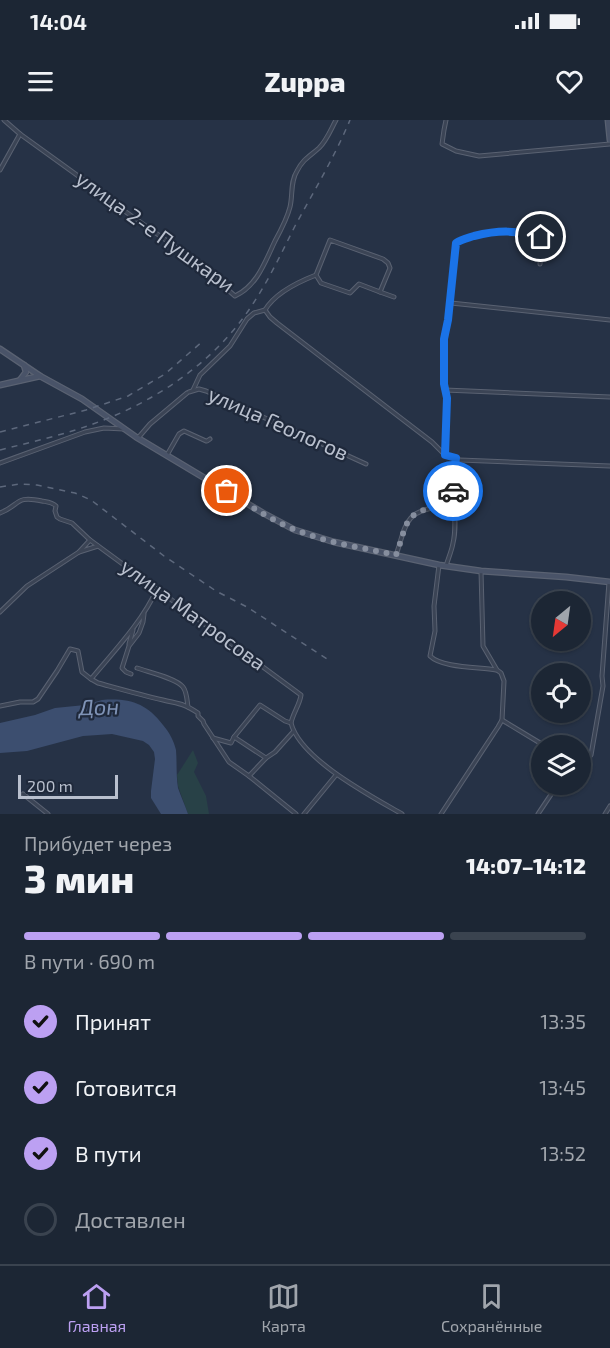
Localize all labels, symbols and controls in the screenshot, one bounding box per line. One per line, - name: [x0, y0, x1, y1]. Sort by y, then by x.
- text: 14:04: [30, 8, 87, 34]
- icon: menu: [24, 65, 57, 98]
- text: Zuppa: [264, 65, 346, 97]
- icon: heart: [553, 65, 586, 98]
- street label: улица 2-е Пушкари: [71, 165, 240, 298]
- pin: [515, 211, 566, 262]
- icon: home: [524, 220, 557, 253]
- street label: улица Геологов: [204, 380, 353, 466]
- courier: [423, 461, 483, 521]
- pin: [201, 465, 252, 516]
- icon: bag: [210, 474, 243, 507]
- icon: car: [437, 475, 470, 508]
- street label: улица Матросова: [116, 553, 271, 676]
- north arrow: [531, 591, 591, 651]
- map controls: [531, 591, 591, 795]
- button: locate: [531, 663, 591, 723]
- water label: Дон: [78, 693, 119, 719]
- button: layers: [531, 735, 591, 795]
- scale bar: [18, 772, 118, 800]
- text: 200 m: [27, 776, 73, 795]
- text: Прибудет через: [24, 831, 172, 855]
- text: 14:07–14:12: [466, 852, 586, 878]
- text: 3 мин: [24, 854, 134, 901]
- text: В пути · 690 m: [24, 949, 155, 973]
- icon: check: [24, 1005, 57, 1038]
- text: Принят: [75, 1008, 151, 1034]
- text: 13:35: [540, 1009, 586, 1033]
- icon: check: [24, 1071, 57, 1104]
- text: Готовится: [75, 1074, 177, 1100]
- text: 13:45: [539, 1075, 586, 1099]
- icon: check: [24, 1137, 57, 1170]
- text: В пути: [75, 1140, 142, 1166]
- text: 13:52: [540, 1141, 586, 1165]
- text: Доставлен: [75, 1206, 186, 1232]
- tab: Главная: [68, 1280, 126, 1335]
- tab: Карта: [261, 1280, 306, 1335]
- tab: Сохранённые: [441, 1280, 542, 1335]

